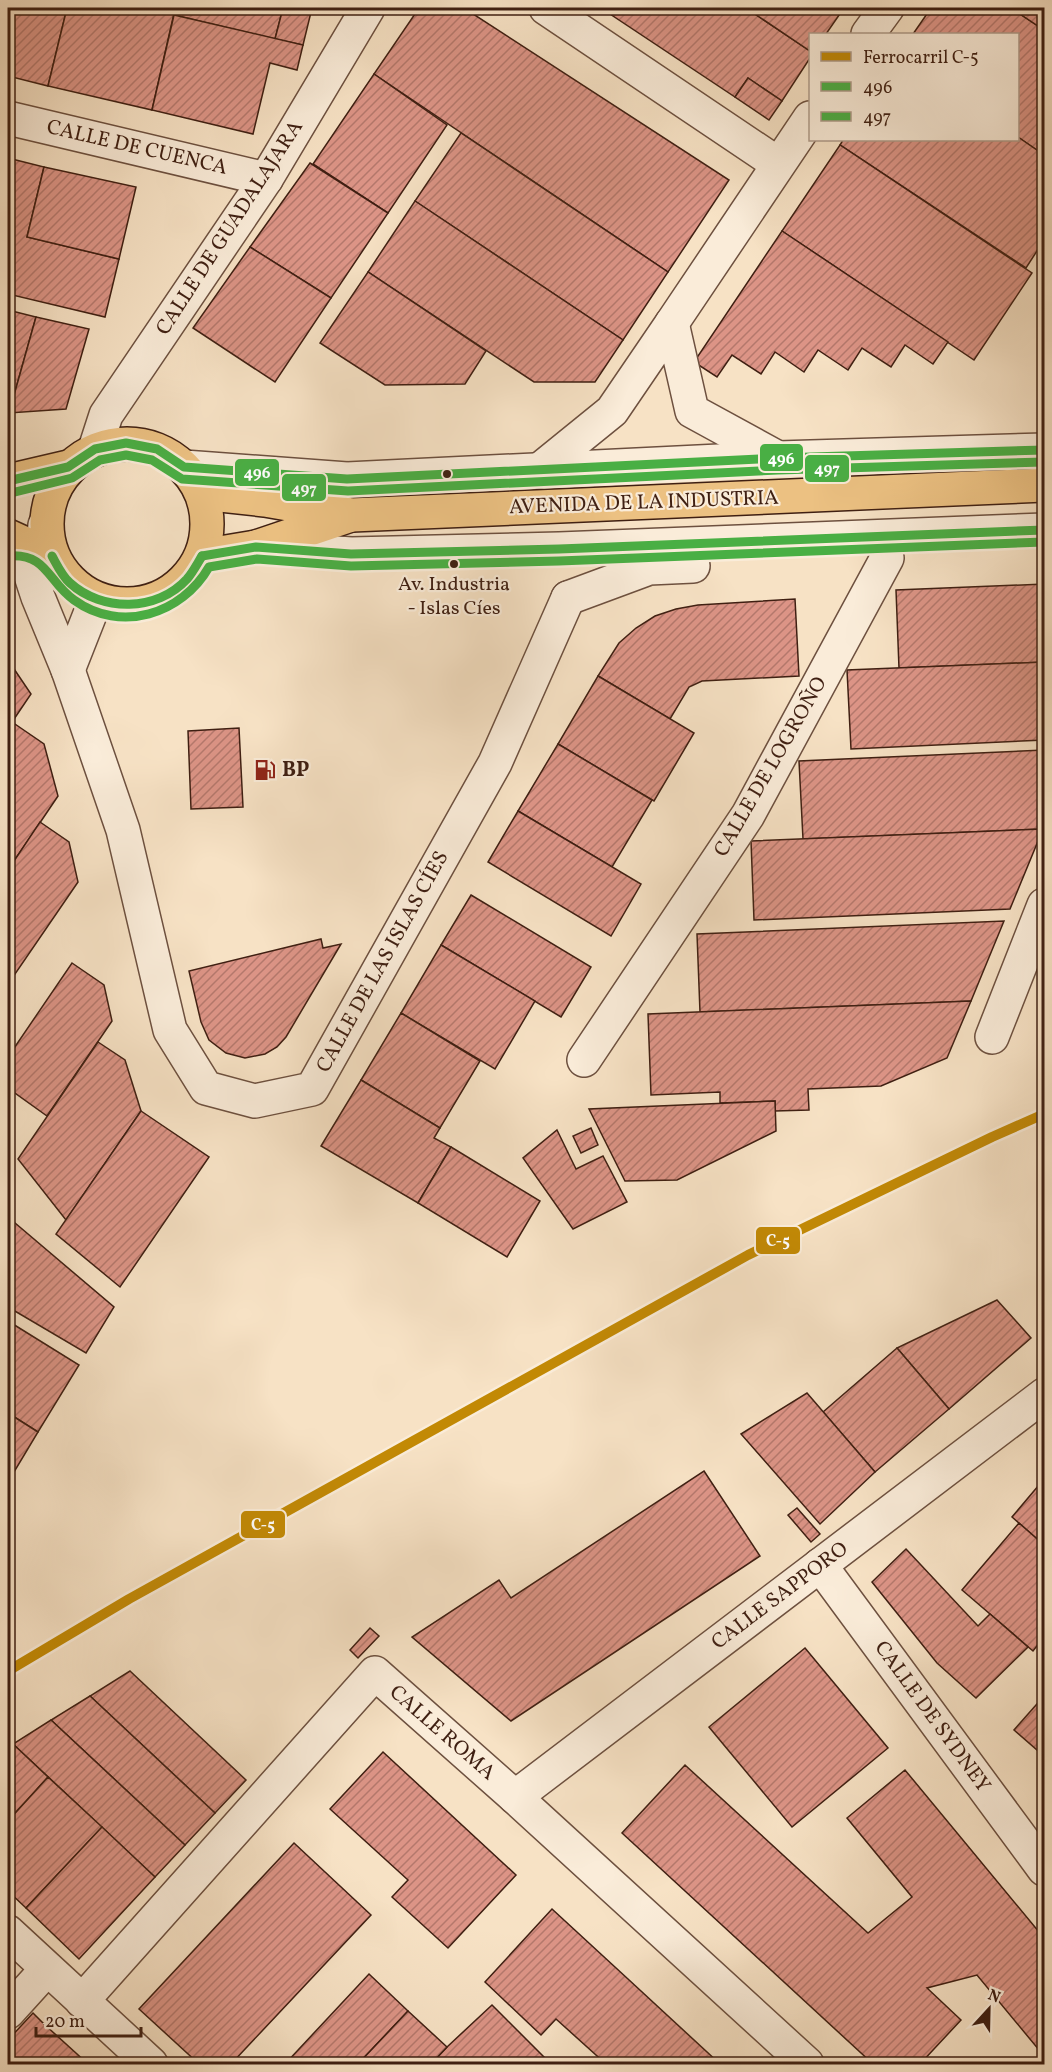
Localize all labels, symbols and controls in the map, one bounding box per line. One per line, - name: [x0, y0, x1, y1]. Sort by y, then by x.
- legend: [809, 33, 1019, 141]
- text: Ferrocarril C-5: [863, 46, 979, 71]
- text: 496: [863, 76, 892, 101]
- text: 497: [863, 106, 891, 131]
- street label: CALLE DE CUENCA: [44, 113, 230, 183]
- street label: CALLE DE GUADALAJARA: [149, 115, 311, 341]
- line badge: 496: [759, 443, 804, 472]
- text: 496: [767, 449, 795, 471]
- line badge: 497: [804, 454, 850, 483]
- line badge: 496: [234, 458, 280, 487]
- text: 497: [814, 459, 840, 481]
- text: 496: [243, 463, 271, 485]
- unlabelled marker: [441, 468, 453, 480]
- line badge: 497: [281, 473, 327, 502]
- text: 497: [291, 479, 317, 501]
- street label: AVENIDA DE LA INDUSTRIA: [509, 484, 780, 522]
- marker: Av. Industria - Islas Cíes: [448, 558, 460, 570]
- place label: Av. Industria - Islas Cíes: [398, 571, 510, 623]
- street label: CALLE DE LOGROÑO: [708, 672, 834, 862]
- place label: BP: [282, 756, 310, 785]
- fuel station icon: BP: [253, 758, 277, 782]
- street label: CALLE DE LAS ISLAS CÍES: [310, 846, 456, 1078]
- line badge: C-5: [755, 1226, 801, 1255]
- text: C-5: [766, 1231, 790, 1253]
- line badge: C-5: [240, 1510, 286, 1539]
- text: C-5: [251, 1515, 275, 1537]
- street label: CALLE SAPPORO: [706, 1535, 854, 1657]
- street label: CALLE DE SYDNEY: [867, 1635, 997, 1799]
- street label: CALLE ROMA: [382, 1679, 502, 1788]
- north arrow: [959, 1979, 1019, 2039]
- text: N: [984, 1985, 1004, 2009]
- scale bar: [36, 2000, 141, 2038]
- text: 20 m: [45, 2010, 85, 2035]

